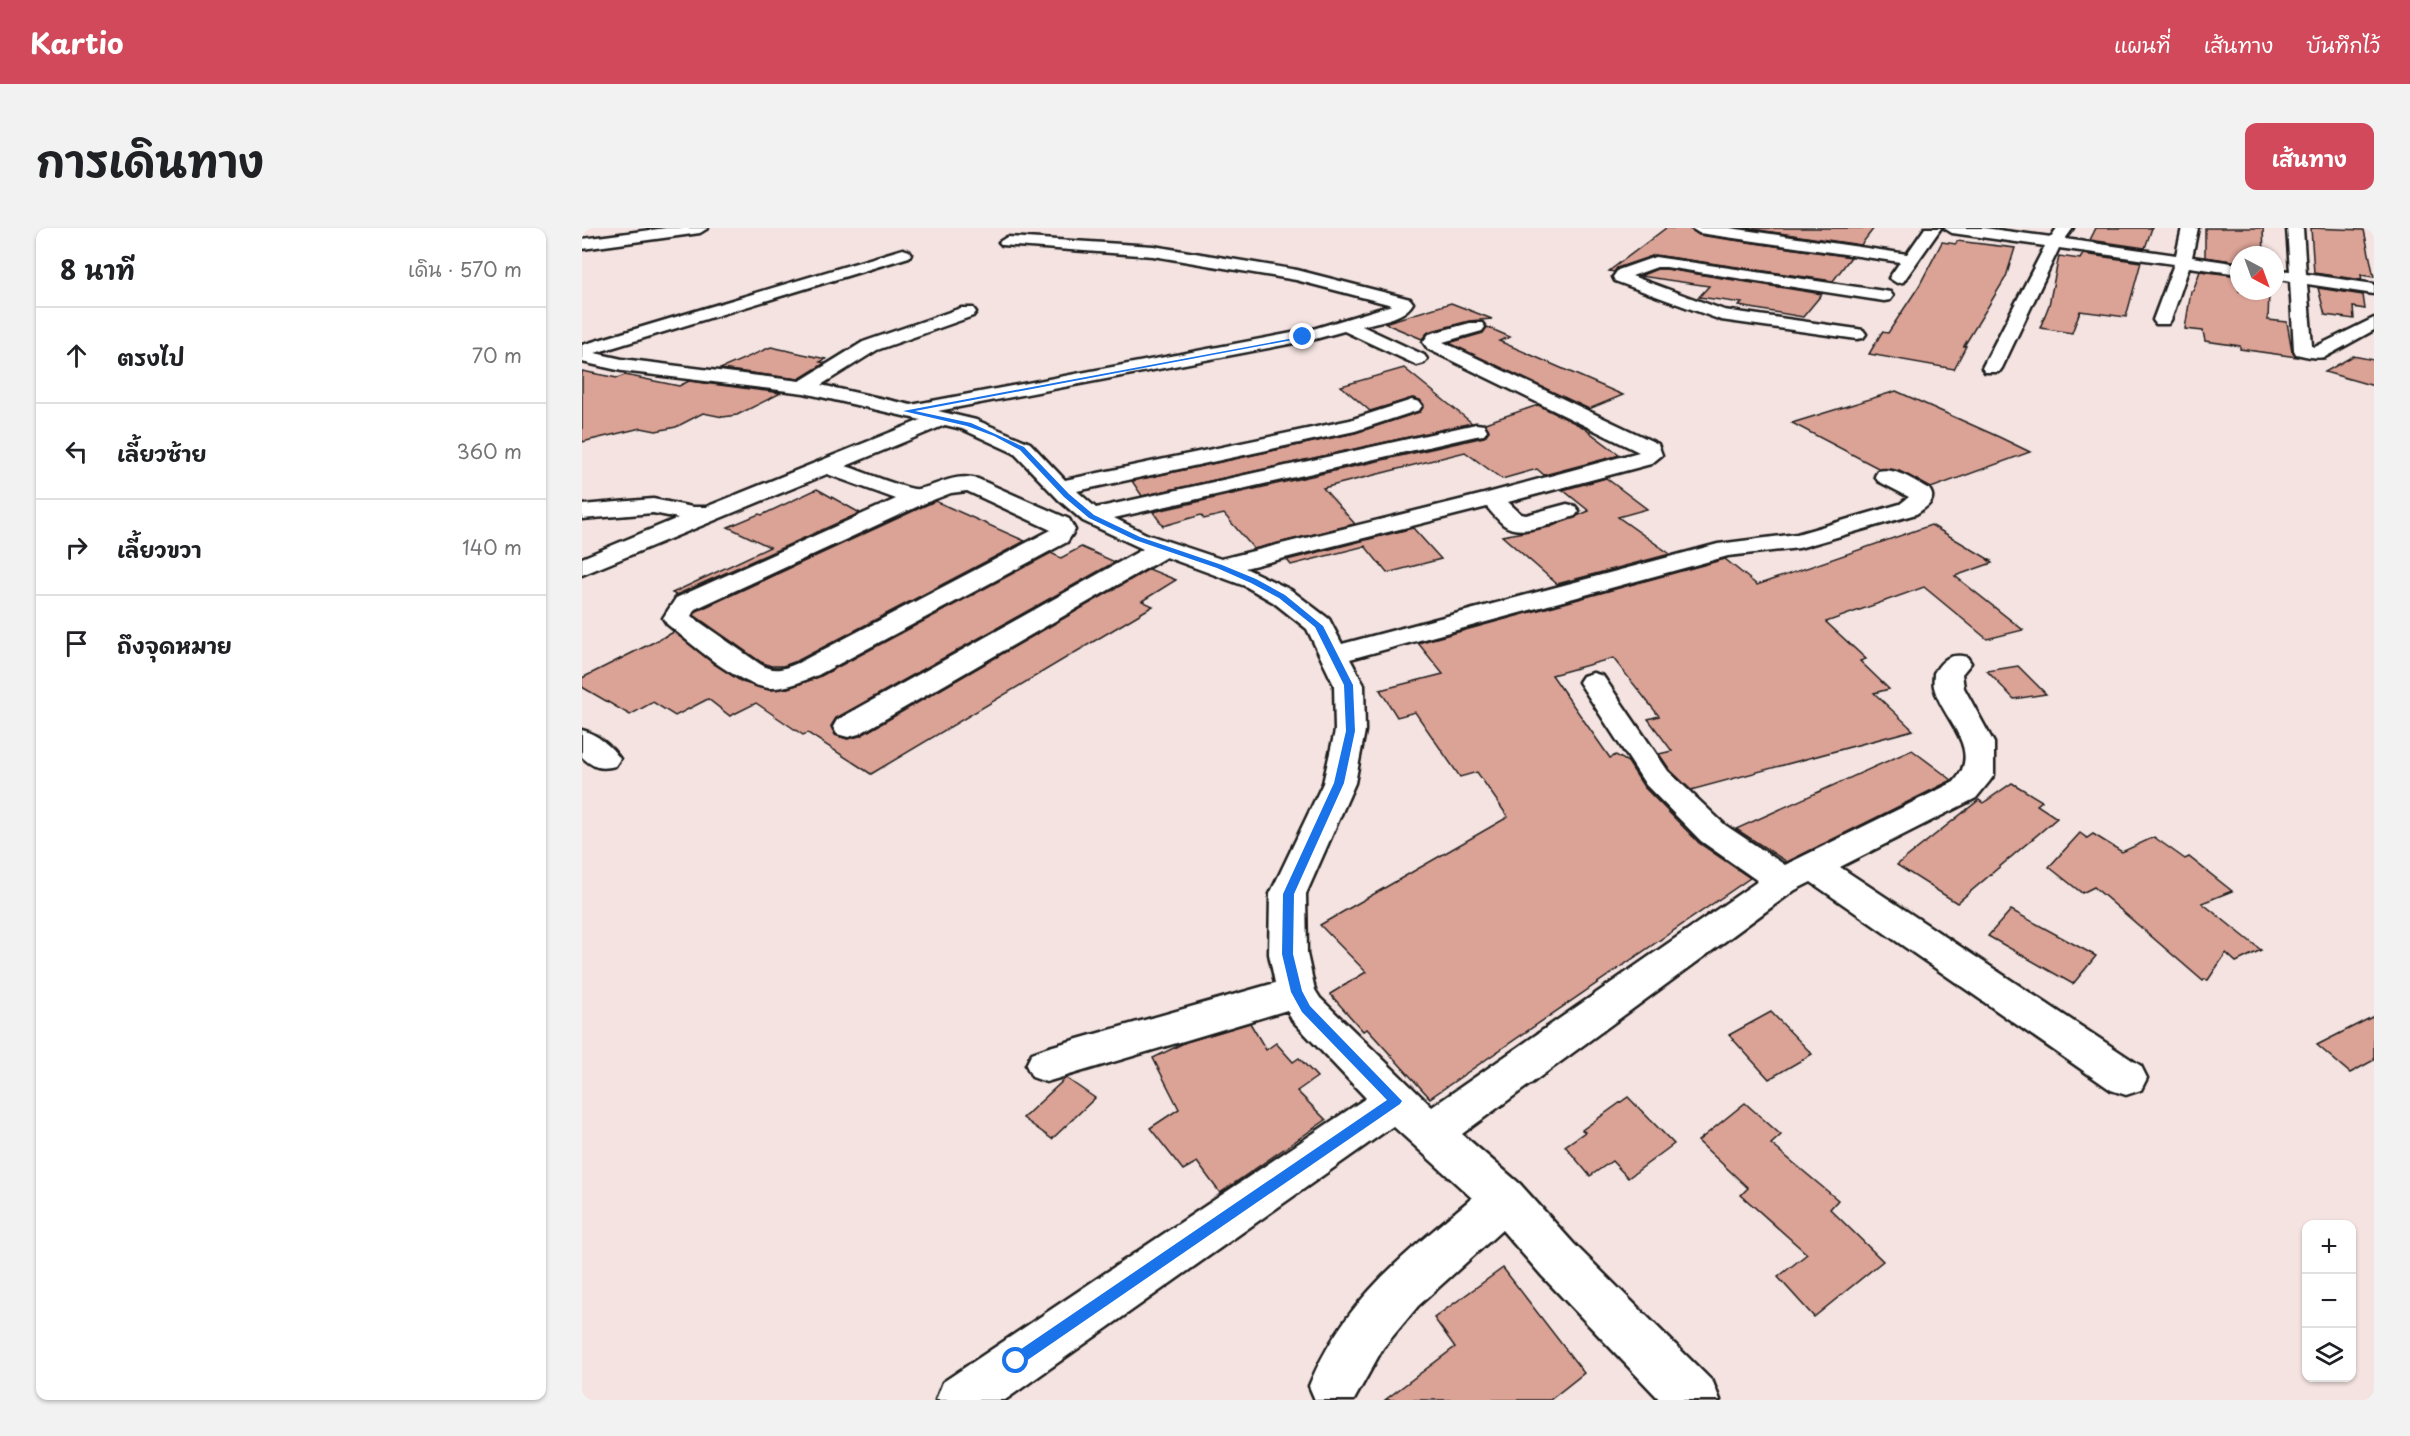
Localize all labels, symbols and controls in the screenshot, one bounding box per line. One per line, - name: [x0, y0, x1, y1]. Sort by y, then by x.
- text: Kartio: [30, 21, 124, 64]
- text: แผนที่: [2114, 28, 2171, 60]
- text: เส้นทาง: [2204, 28, 2273, 60]
- text: บันทึกไว้: [2306, 28, 2380, 60]
- button: เส้นทาง: [2245, 123, 2374, 190]
- text: การเดินทาง: [36, 128, 264, 191]
- north arrow: [2230, 246, 2284, 300]
- text: 8 นาที: [60, 250, 135, 289]
- text: เดิน · 570 m: [408, 254, 522, 284]
- route end: [1289, 323, 1315, 349]
- icon: ahead: [60, 339, 93, 372]
- text: ตรงไป: [117, 340, 185, 373]
- text: 70 m: [472, 340, 522, 370]
- icon: left: [60, 435, 93, 468]
- text: เลี้ยวซ้าย: [117, 436, 207, 469]
- text: 360 m: [456, 436, 522, 466]
- icon: right: [60, 531, 93, 564]
- text: เลี้ยวขวา: [117, 532, 201, 565]
- text: 140 m: [462, 532, 522, 562]
- icon: arrive: [60, 627, 93, 660]
- text: ถึงจุดหมาย: [117, 628, 232, 661]
- map controls: [2302, 1220, 2356, 1382]
- button: +: [2302, 1220, 2356, 1274]
- button: −: [2302, 1274, 2356, 1328]
- button: layers: [2302, 1328, 2356, 1382]
- route start: [1002, 1347, 1028, 1373]

